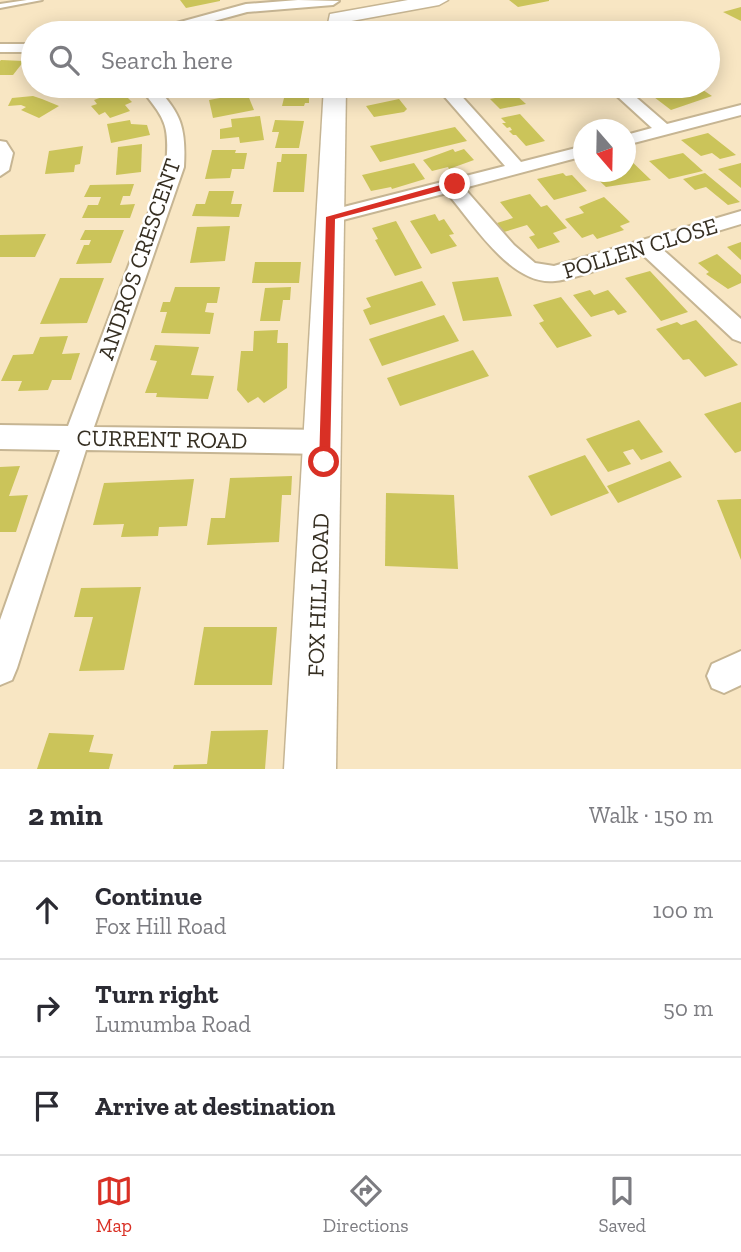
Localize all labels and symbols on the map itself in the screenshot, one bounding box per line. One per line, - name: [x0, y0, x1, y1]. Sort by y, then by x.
- north arrow: [573, 119, 636, 182]
- street label: ANDROS CRESCENT: [91, 155, 187, 363]
- route end: [439, 168, 470, 199]
- street label: POLLEN CLOSE: [559, 211, 721, 285]
- street label: CURRENT ROAD: [76, 424, 248, 454]
- route start: [308, 446, 339, 477]
- street label: FOX HILL ROAD: [301, 513, 335, 677]

